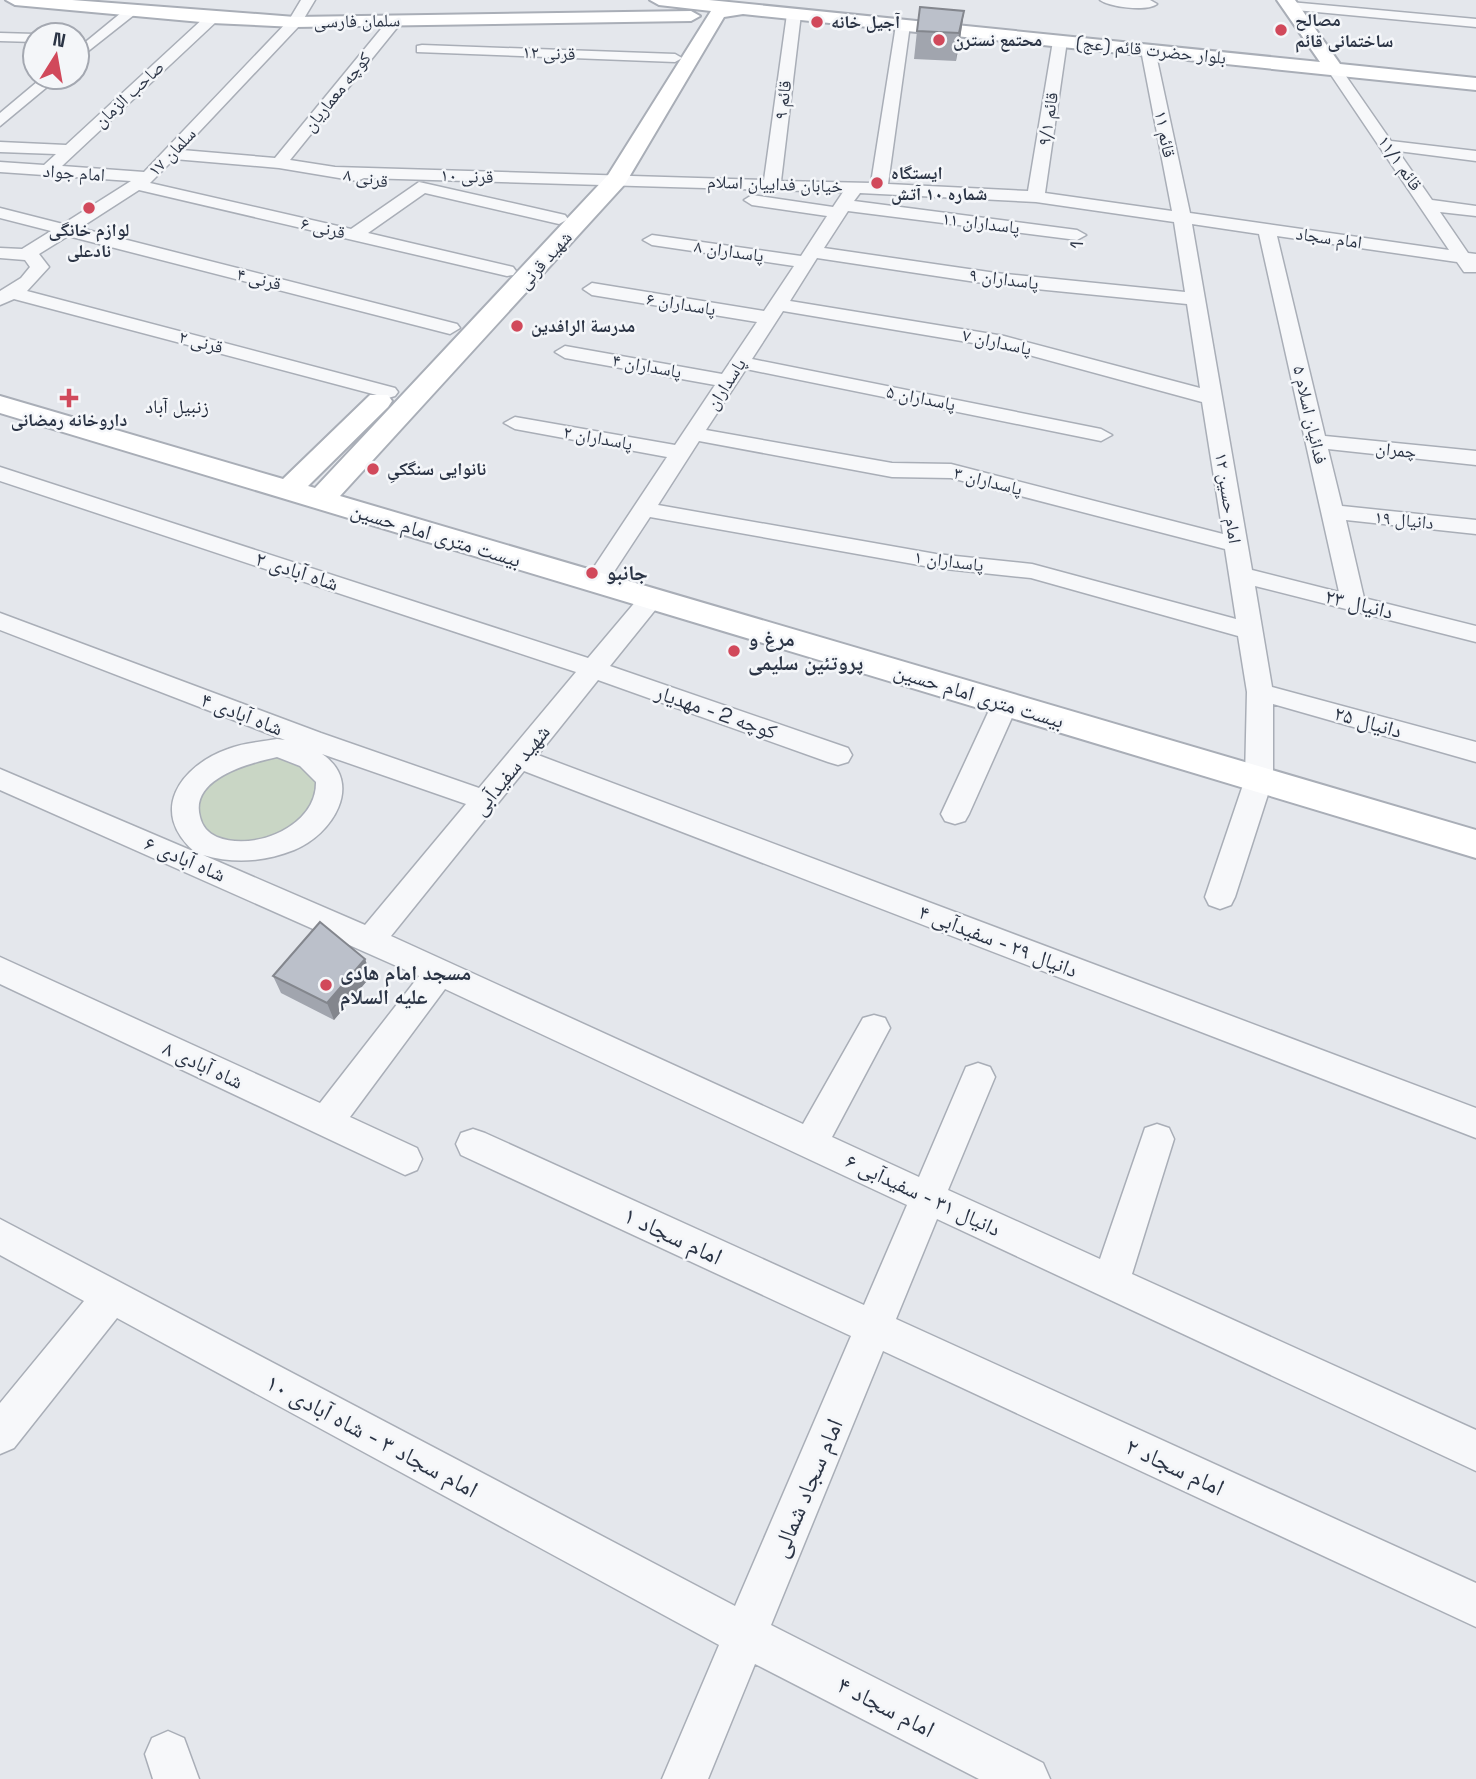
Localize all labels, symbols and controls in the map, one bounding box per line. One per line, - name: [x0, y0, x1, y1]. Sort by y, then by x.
- street label: سلمان فارسی: [313, 8, 401, 33]
- place label: مصالح ساختمانی قائم: [1295, 8, 1393, 53]
- place label: آجیل خانه: [831, 10, 900, 33]
- marker: آجیل خانه: [809, 14, 825, 30]
- north arrow: [21, 21, 91, 91]
- marker: مصالح ساختمانی قائم: [1273, 22, 1289, 38]
- text: N: [51, 26, 68, 53]
- place label: محتمع نسترن: [953, 28, 1042, 52]
- street label: بلوار حضرت قائم (عج): [1075, 30, 1227, 70]
- marker: محتمع نسترن: [931, 32, 947, 48]
- street label: قرنی ۱۲: [522, 40, 576, 65]
- street label: کوچه معماریان: [297, 47, 376, 136]
- street label: صاحب الزمان: [89, 55, 169, 132]
- street label: قائم ۹: [769, 79, 797, 121]
- street label: قائم ۹/۱: [1032, 90, 1064, 148]
- street label: قائم ۱۱: [1149, 108, 1181, 160]
- street label: سلمان ۱۷: [143, 122, 201, 181]
- street label: قائم ۱۱/۱: [1372, 131, 1428, 195]
- street label: امام جواد: [42, 159, 106, 187]
- place label: ایستگاه شماره ۱۰ آتش: [891, 161, 987, 205]
- street label: قرنی ۸: [342, 162, 390, 193]
- street label: قرنی ۱۰: [440, 163, 494, 188]
- street label: خیابان فداییان اسلام: [707, 170, 843, 198]
- marker: ایستگاه شماره ۱۰ آتش: [869, 175, 885, 191]
- marker: لوازم خانگی نادعلی: [81, 200, 97, 216]
- street label: پاسداران ۱۱: [941, 206, 1021, 239]
- street label: قرنی ۶: [299, 211, 348, 244]
- place label: لوازم خانگی نادعلی: [49, 218, 129, 262]
- street label: امام سجاد: [1294, 222, 1364, 254]
- street label: شهید قرنی: [512, 226, 577, 294]
- street label: پاسداران ۸: [693, 234, 765, 267]
- street label: 1: [1065, 241, 1088, 249]
- street label: قرنی ۴: [235, 262, 284, 295]
- street label: پاسداران ۹: [968, 263, 1040, 294]
- street label: پاسداران ۶: [645, 287, 717, 320]
- place label: مدرسة الرافدین: [531, 314, 635, 337]
- marker: مدرسة الرافدین: [509, 318, 525, 334]
- street label: پاسداران ۷: [961, 323, 1034, 360]
- street label: قرنی ۲: [176, 325, 226, 358]
- street label: پاسداران ۴: [611, 348, 683, 383]
- street label: پاسداران: [700, 353, 751, 414]
- street label: فدائیان اسلام ۵: [1287, 363, 1333, 467]
- street label: پاسداران ۵: [885, 380, 958, 416]
- marker: داروخانه رمضانی: [61, 390, 77, 406]
- district label: زنبیل آباد: [145, 394, 209, 419]
- place label: داروخانه رمضانی: [11, 408, 127, 431]
- street label: پاسداران ۲: [562, 420, 634, 455]
- street label: چمران: [1374, 436, 1418, 463]
- street label: امام حسین ۱۲: [1209, 451, 1247, 545]
- place label: نانوایی سنگکیِ: [387, 457, 486, 484]
- marker: نانوایی سنگکیِ: [365, 461, 381, 477]
- street label: پاسداران ۳: [951, 461, 1025, 500]
- street label: بیست متری امام حسین: [348, 496, 524, 574]
- street label: دانیال ۱۹: [1373, 505, 1435, 534]
- street label: شاه آبادی ۲: [252, 544, 342, 597]
- street label: پاسداران ۱: [913, 545, 985, 576]
- place label: جانبو: [606, 559, 648, 586]
- marker: جانبو: [584, 565, 600, 581]
- street label: دانیال ۲۳: [1322, 582, 1396, 625]
- place label: مرغ و پروتئین سلیمی: [748, 625, 863, 676]
- marker: مرغ و پروتئین سلیمی: [726, 643, 742, 659]
- street label: بیست متری امام حسین: [891, 657, 1067, 735]
- street label: کوچه 2 - مهدیار: [651, 678, 781, 745]
- street label: شاه آبادی ۴: [197, 686, 287, 741]
- street label: دانیال ۲۵: [1331, 699, 1405, 744]
- street label: شهید سفیدآبی: [466, 719, 556, 821]
- street label: شاه آبادی ۶: [140, 829, 230, 888]
- street label: دانیال ۲۹ - سفیدآبی ۴: [915, 898, 1081, 983]
- place label: مسجد امام هادی علیه السلام: [340, 959, 471, 1011]
- marker: مسجد امام هادی علیه السلام: [318, 977, 334, 993]
- street label: شاه آبادی ۸: [159, 1034, 248, 1095]
- street label: دانیال ۳۱ - سفیدآبی ۶: [841, 1147, 1005, 1242]
- street label: امام سجاد ۱: [618, 1199, 728, 1273]
- street label: امام سجاد ۳ - شاه آبادی ۱۰: [260, 1366, 484, 1506]
- street label: امام سجاد شمالی: [763, 1414, 851, 1562]
- street label: امام سجاد ۲: [1120, 1430, 1230, 1504]
- street label: امام سجاد ۴: [832, 1669, 940, 1745]

